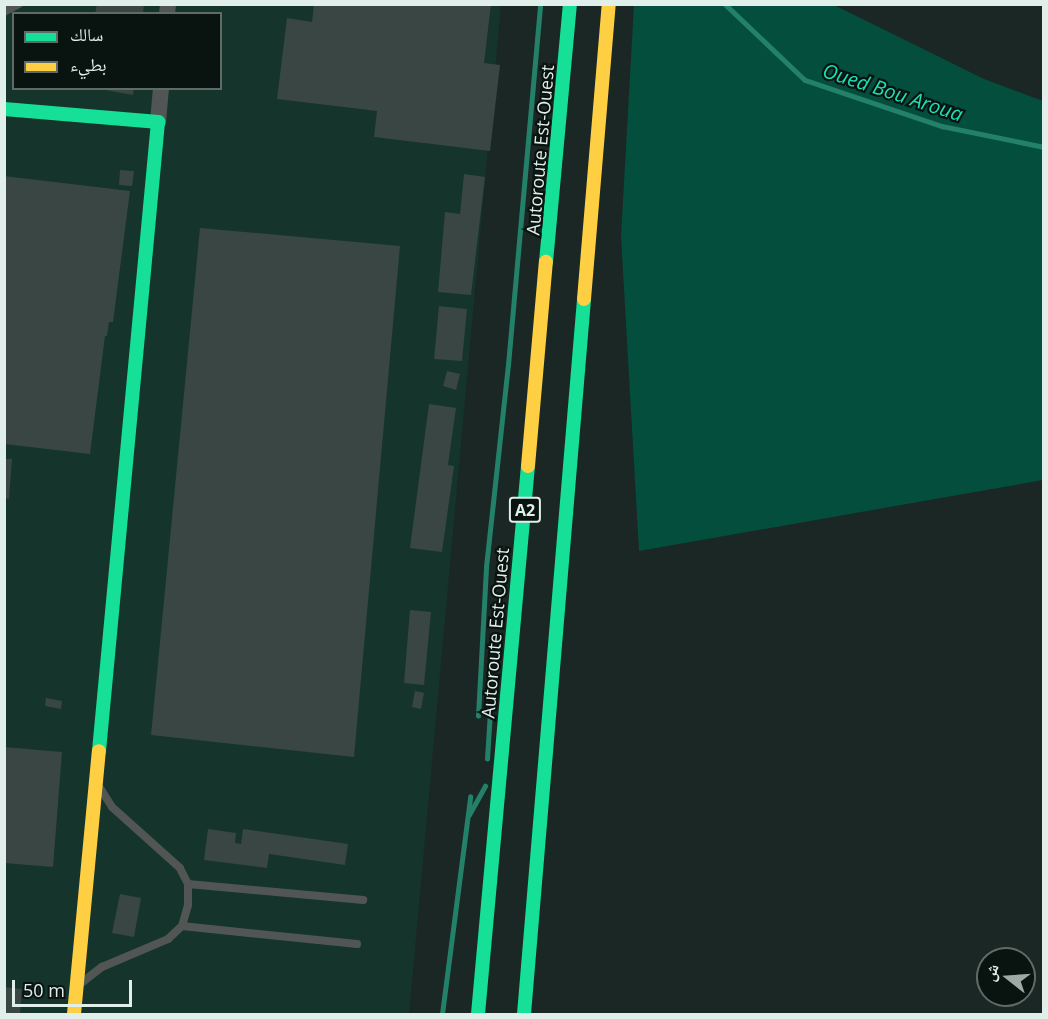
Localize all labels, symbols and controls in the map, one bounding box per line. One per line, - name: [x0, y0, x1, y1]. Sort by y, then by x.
- legend: [12, 12, 222, 90]
- text: سالك: [70, 22, 103, 46]
- text: بطيء: [70, 52, 107, 76]
- water label: Oued Bou Aroua: [820, 58, 966, 126]
- street label: Autoroute Est-Ouest: [522, 64, 558, 236]
- road number: A2: [508, 497, 542, 523]
- street label: Autoroute Est-Ouest: [477, 547, 513, 719]
- north arrow: [976, 947, 1036, 1007]
- text: ش: [978, 961, 1004, 984]
- scale bar: [15, 968, 135, 1006]
- text: 50 m: [23, 978, 65, 1002]

